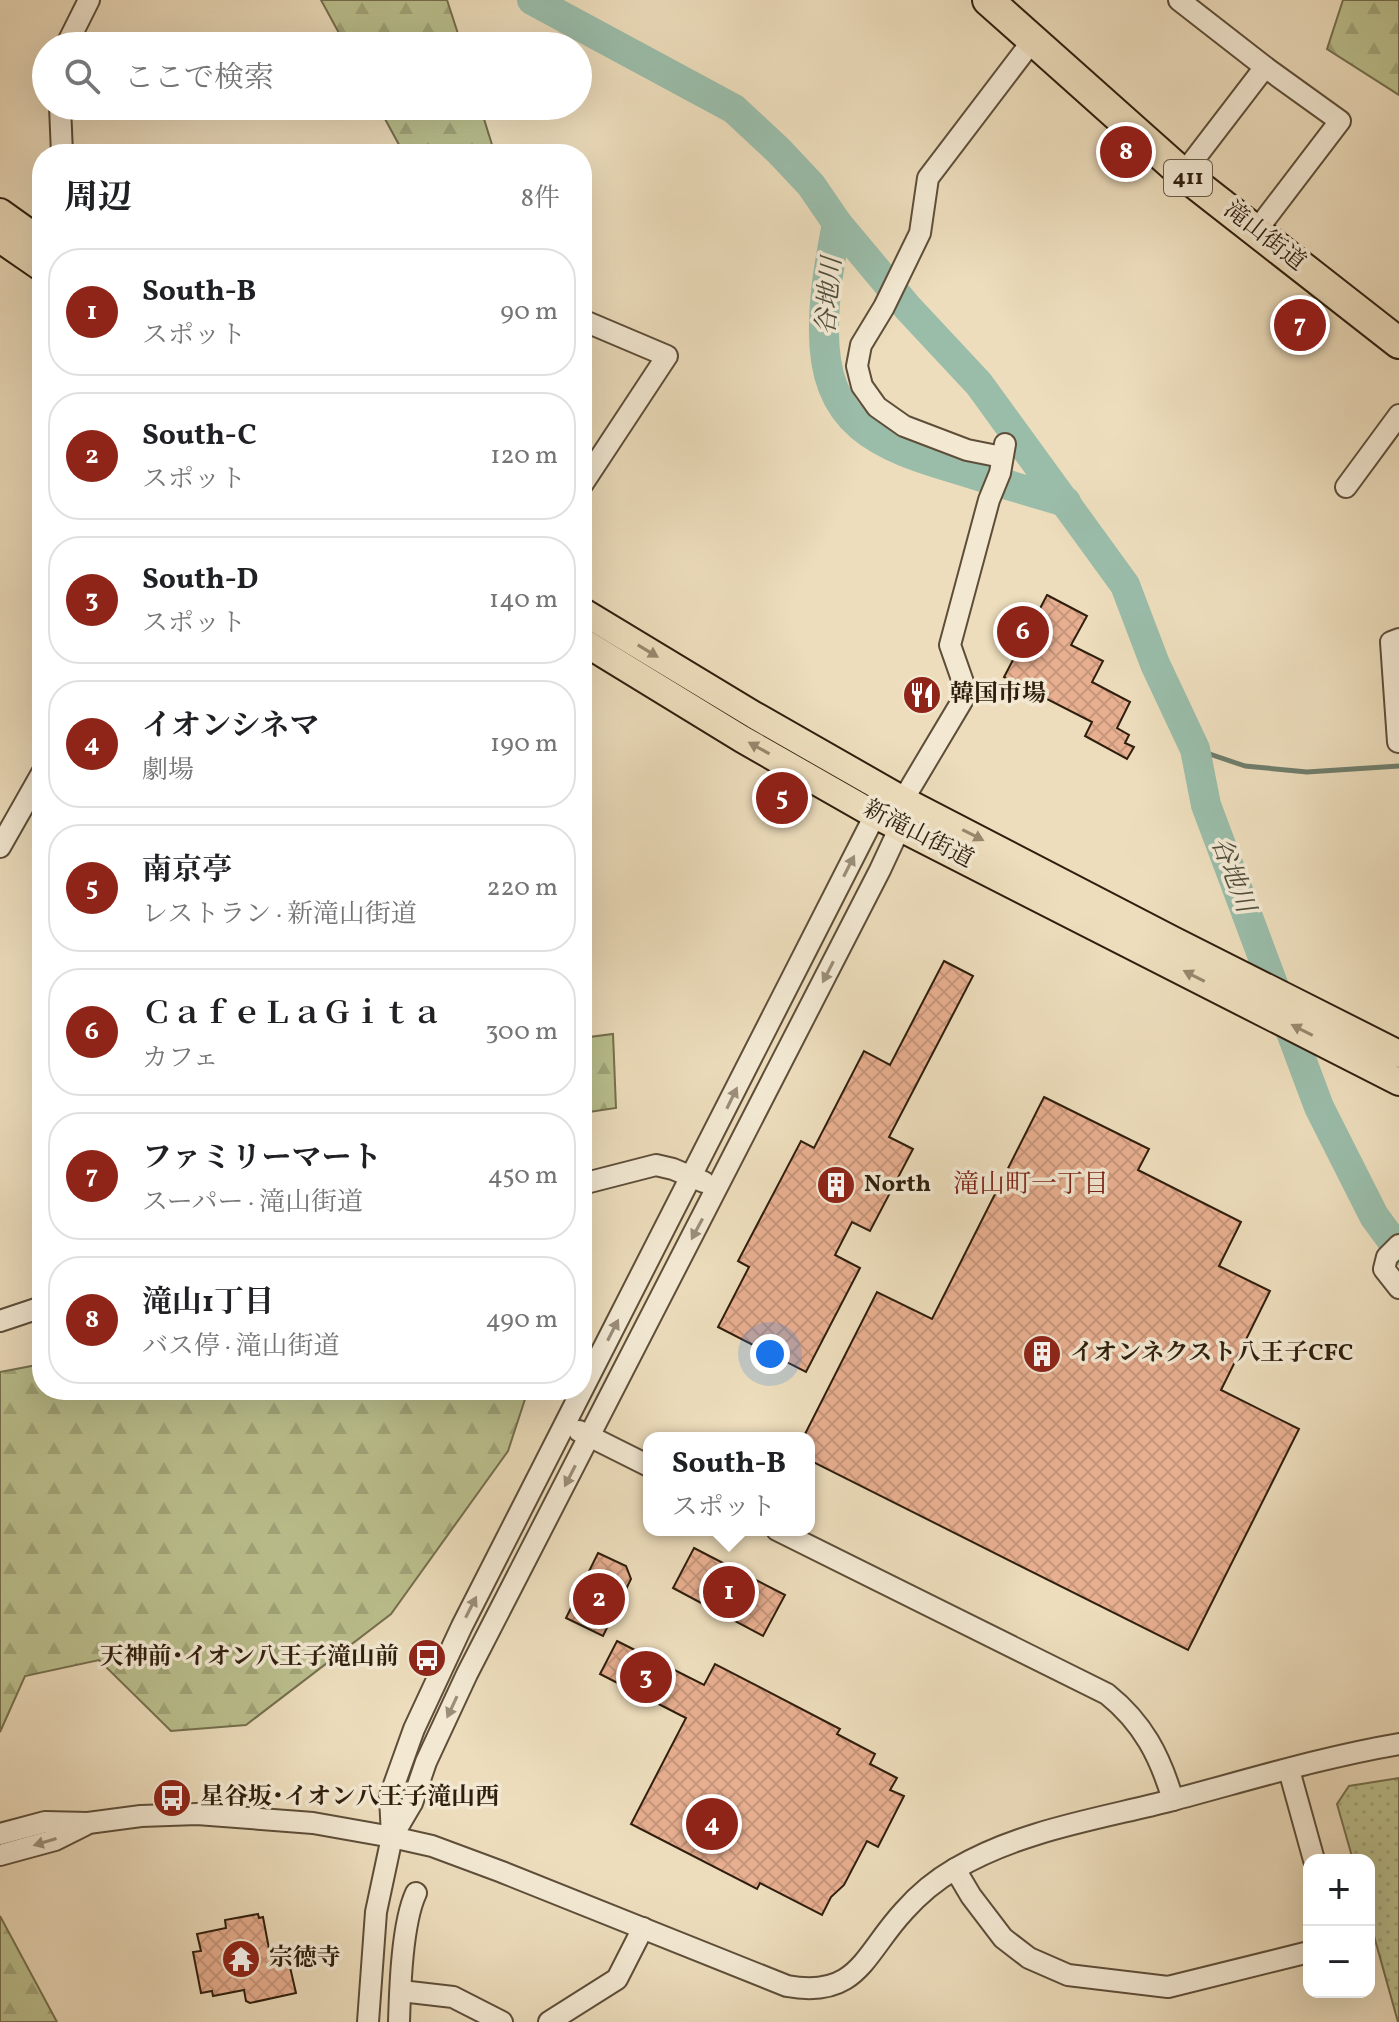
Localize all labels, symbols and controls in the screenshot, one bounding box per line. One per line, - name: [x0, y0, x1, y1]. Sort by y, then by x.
- search box: [32, 32, 592, 120]
- icon: search: [60, 54, 104, 98]
- text: ここで検索: [124, 58, 274, 100]
- pin: 8: [1100, 122, 1152, 182]
- road number: 411: [1164, 160, 1212, 196]
- text: 周辺: [64, 176, 132, 223]
- text: 8件: [521, 181, 560, 217]
- street label: 滝山街道: [1216, 194, 1312, 280]
- water label: 谷地川: [809, 253, 852, 336]
- text: South-B: [142, 271, 256, 313]
- text: 1: [87, 294, 97, 330]
- text: 90 m: [500, 294, 558, 330]
- pin: 7: [1274, 295, 1326, 355]
- text: スポット: [142, 318, 246, 354]
- text: South-C: [142, 415, 257, 457]
- text: 2: [85, 438, 99, 474]
- text: 120 m: [490, 438, 558, 474]
- text: スポット: [142, 462, 246, 498]
- text: South-D: [142, 559, 258, 601]
- text: 3: [85, 582, 99, 618]
- text: 140 m: [489, 582, 558, 618]
- pin: 6: [997, 602, 1049, 662]
- text: スポット: [142, 606, 246, 642]
- one-way arrow: [638, 644, 659, 659]
- restaurant icon: 韓国市場: [901, 674, 943, 716]
- place label: 韓国市場: [950, 678, 1046, 712]
- text: イオンシネマ: [142, 706, 319, 748]
- text: 4: [84, 726, 100, 762]
- text: 190 m: [490, 726, 558, 762]
- one-way arrow: [748, 741, 770, 755]
- text: 劇場: [142, 753, 194, 789]
- pin: 5: [756, 768, 808, 828]
- street label: 新滝山街道: [857, 793, 979, 877]
- one-way arrow: [961, 828, 984, 842]
- water label: 谷地川: [1201, 832, 1264, 921]
- text: 南京亭: [142, 850, 232, 892]
- one-way arrow: [842, 855, 856, 878]
- text: 5: [86, 870, 98, 906]
- text: 220 m: [486, 870, 558, 906]
- text: レストラン · 新滝山街道: [142, 897, 417, 933]
- one-way arrow: [822, 961, 835, 984]
- one-way arrow: [1183, 969, 1206, 983]
- text: ＣａｆｅＬａＧｉｔａ: [142, 994, 442, 1036]
- text: 6: [85, 1014, 99, 1050]
- text: 300 m: [485, 1014, 558, 1050]
- one-way arrow: [1290, 1024, 1313, 1037]
- text: カフェ: [142, 1041, 219, 1077]
- one-way arrow: [725, 1087, 739, 1110]
- text: ファミリーマート: [142, 1138, 381, 1180]
- text: 7: [86, 1158, 98, 1194]
- text: 450 m: [487, 1158, 558, 1194]
- building icon: North: [815, 1164, 857, 1206]
- district label: 滝山町一丁目: [953, 1167, 1109, 1203]
- place label: North: [864, 1168, 931, 1202]
- text: スーパー · 滝山街道: [142, 1185, 363, 1221]
- one-way arrow: [691, 1217, 704, 1240]
- text: 滝山1丁目: [142, 1282, 274, 1324]
- text: 8: [85, 1302, 99, 1338]
- text: 490 m: [485, 1302, 558, 1338]
- one-way arrow: [606, 1318, 620, 1341]
- text: バス停 · 滝山街道: [142, 1329, 340, 1365]
- building icon: イオンネクスト八王子CFC: [1021, 1333, 1063, 1375]
- your location: [750, 1334, 790, 1374]
- place label: イオンネクスト八王子CFC: [1070, 1337, 1353, 1371]
- popup: [643, 1432, 815, 1536]
- text: South-B: [672, 1443, 786, 1485]
- one-way arrow: [564, 1464, 577, 1487]
- text: スポット: [672, 1490, 776, 1526]
- pin: 1: [703, 1562, 755, 1622]
- pin: 2: [573, 1569, 625, 1629]
- one-way arrow: [465, 1596, 478, 1619]
- bus stop icon: 天神前･イオン八王子滝山前: [406, 1637, 448, 1679]
- place label: 天神前･イオン八王子滝山前: [100, 1641, 399, 1675]
- pin: 3: [620, 1647, 672, 1707]
- one-way arrow: [445, 1695, 459, 1719]
- bus stop icon: 星谷坂･イオン八王子滝山西: [151, 1777, 193, 1819]
- place label: 星谷坂･イオン八王子滝山西: [200, 1781, 499, 1815]
- pin: 4: [686, 1794, 738, 1854]
- one-way arrow: [33, 1836, 57, 1849]
- map controls: [1303, 1854, 1375, 1998]
- button: +: [1303, 1854, 1375, 1926]
- button: −: [1303, 1926, 1375, 1998]
- temple icon: 宗徳寺: [220, 1938, 262, 1980]
- place label: 宗徳寺: [269, 1942, 341, 1976]

